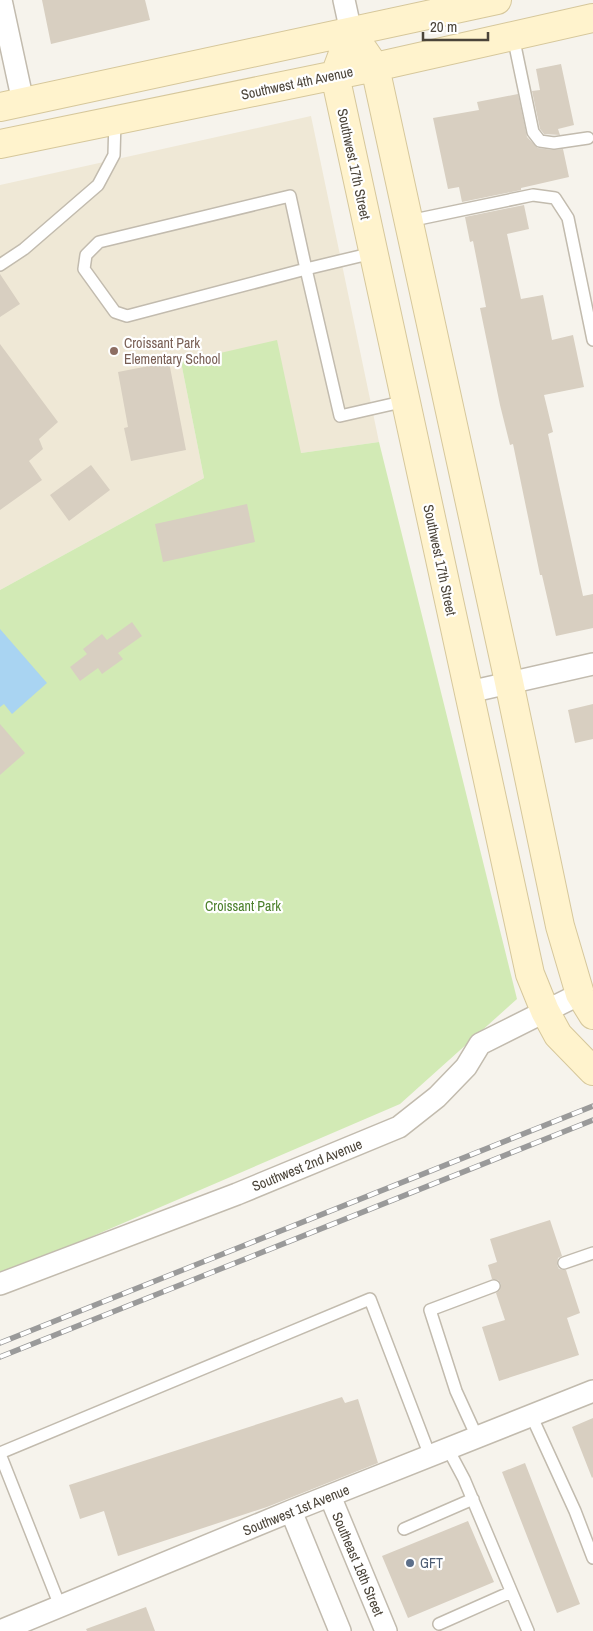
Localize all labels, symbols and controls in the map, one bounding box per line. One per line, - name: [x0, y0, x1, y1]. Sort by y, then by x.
- scale bar: [423, 10, 488, 42]
- text: 20 m: [430, 16, 457, 37]
- street label: Southwest 4th Avenue: [239, 62, 355, 104]
- street label: Southwest 17th Street: [333, 107, 375, 221]
- place label: Croissant Park Elementary School: [124, 334, 220, 368]
- marker: Croissant Park Elementary School: [108, 345, 120, 357]
- street label: Southwest 17th Street: [419, 503, 461, 617]
- park label: Croissant Park: [205, 897, 281, 915]
- street label: Southwest 2nd Avenue: [249, 1135, 365, 1195]
- street label: Southwest 1st Avenue: [240, 1480, 352, 1540]
- street label: Southeast 18th Street: [328, 1509, 388, 1619]
- place label: GFT: [420, 1554, 443, 1572]
- marker: GFT: [404, 1557, 416, 1569]

